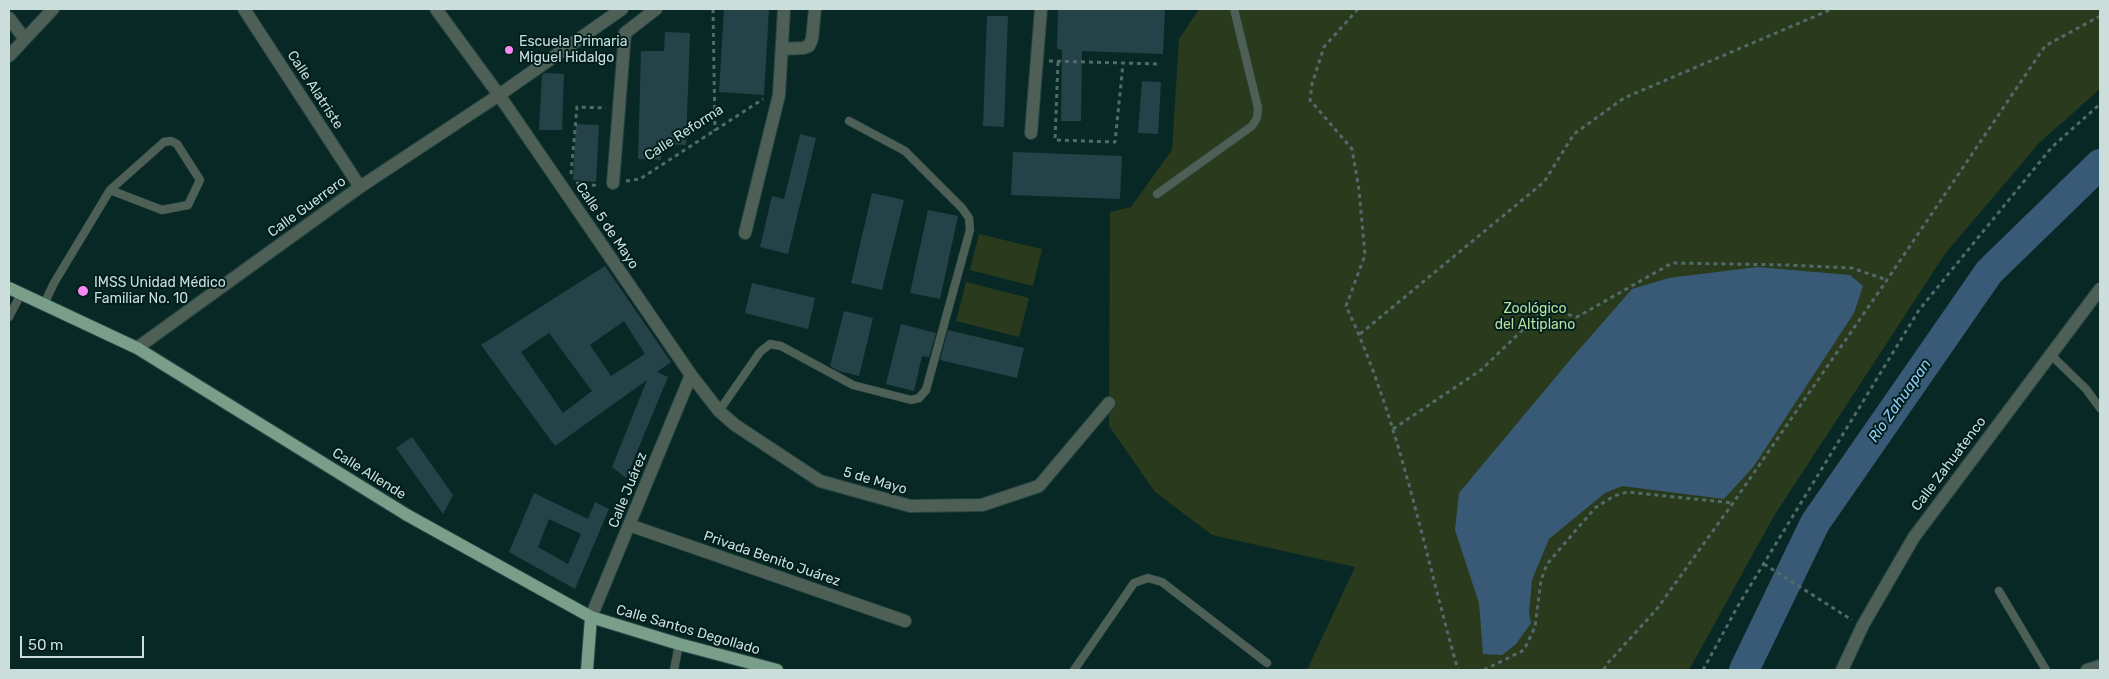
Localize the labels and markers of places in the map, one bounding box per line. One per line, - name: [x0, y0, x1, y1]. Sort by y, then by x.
- place label: Escuela Primaria Miguel Hidalgo: [519, 34, 627, 66]
- marker: Escuela Primaria Miguel Hidalgo: [503, 44, 515, 56]
- place label: IMSS Unidad Médico Familiar No. 10: [94, 275, 226, 308]
- marker: IMSS Unidad Médico Familiar No. 10: [76, 284, 90, 298]

